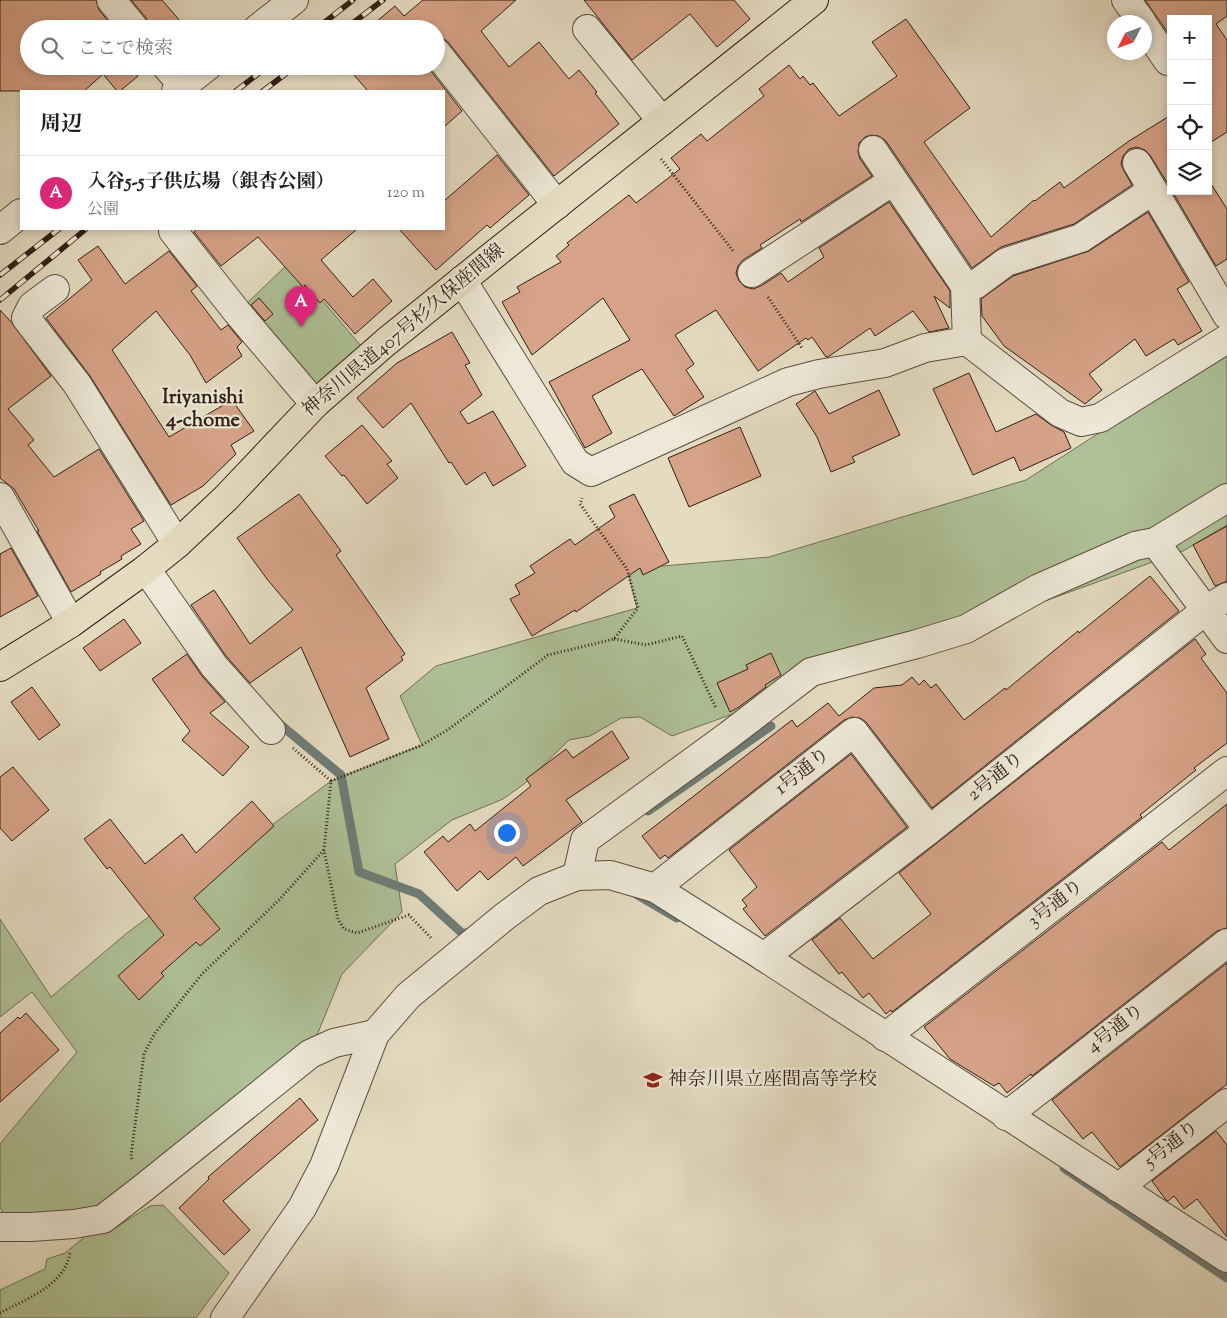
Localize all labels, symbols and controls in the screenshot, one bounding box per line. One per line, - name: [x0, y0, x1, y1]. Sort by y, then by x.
- north arrow: [1107, 15, 1152, 60]
- map controls: [1167, 15, 1212, 195]
- button: +: [1167, 15, 1212, 60]
- search box: [20, 20, 445, 75]
- icon: search: [38, 34, 66, 62]
- text: ここで検索: [78, 36, 173, 63]
- button: −: [1167, 60, 1212, 105]
- button: locate: [1167, 105, 1212, 150]
- text: 周辺: [40, 110, 82, 140]
- button: layers: [1167, 150, 1212, 195]
- text: 入谷5-5子供広場（銀杏公園）: [87, 169, 334, 196]
- text: A: [50, 182, 63, 205]
- text: 120 m: [387, 182, 425, 205]
- text: 公園: [87, 199, 119, 222]
- street label: 神奈川県道407号杉久保座間線: [297, 238, 511, 424]
- pin: A: [285, 286, 317, 327]
- district label: Iriyanishi 4-chome: [162, 384, 244, 436]
- street label: 1号通り: [770, 742, 836, 802]
- street label: 2号通り: [962, 746, 1030, 808]
- your location: [494, 820, 520, 846]
- street label: 3号通り: [1022, 873, 1090, 935]
- street label: 4号通り: [1081, 998, 1151, 1060]
- place label: 神奈川県立座間高等学校: [668, 1067, 877, 1094]
- school or university icon: 神奈川県立座間高等学校: [642, 1069, 664, 1091]
- street label: 5号通り: [1138, 1115, 1205, 1176]

